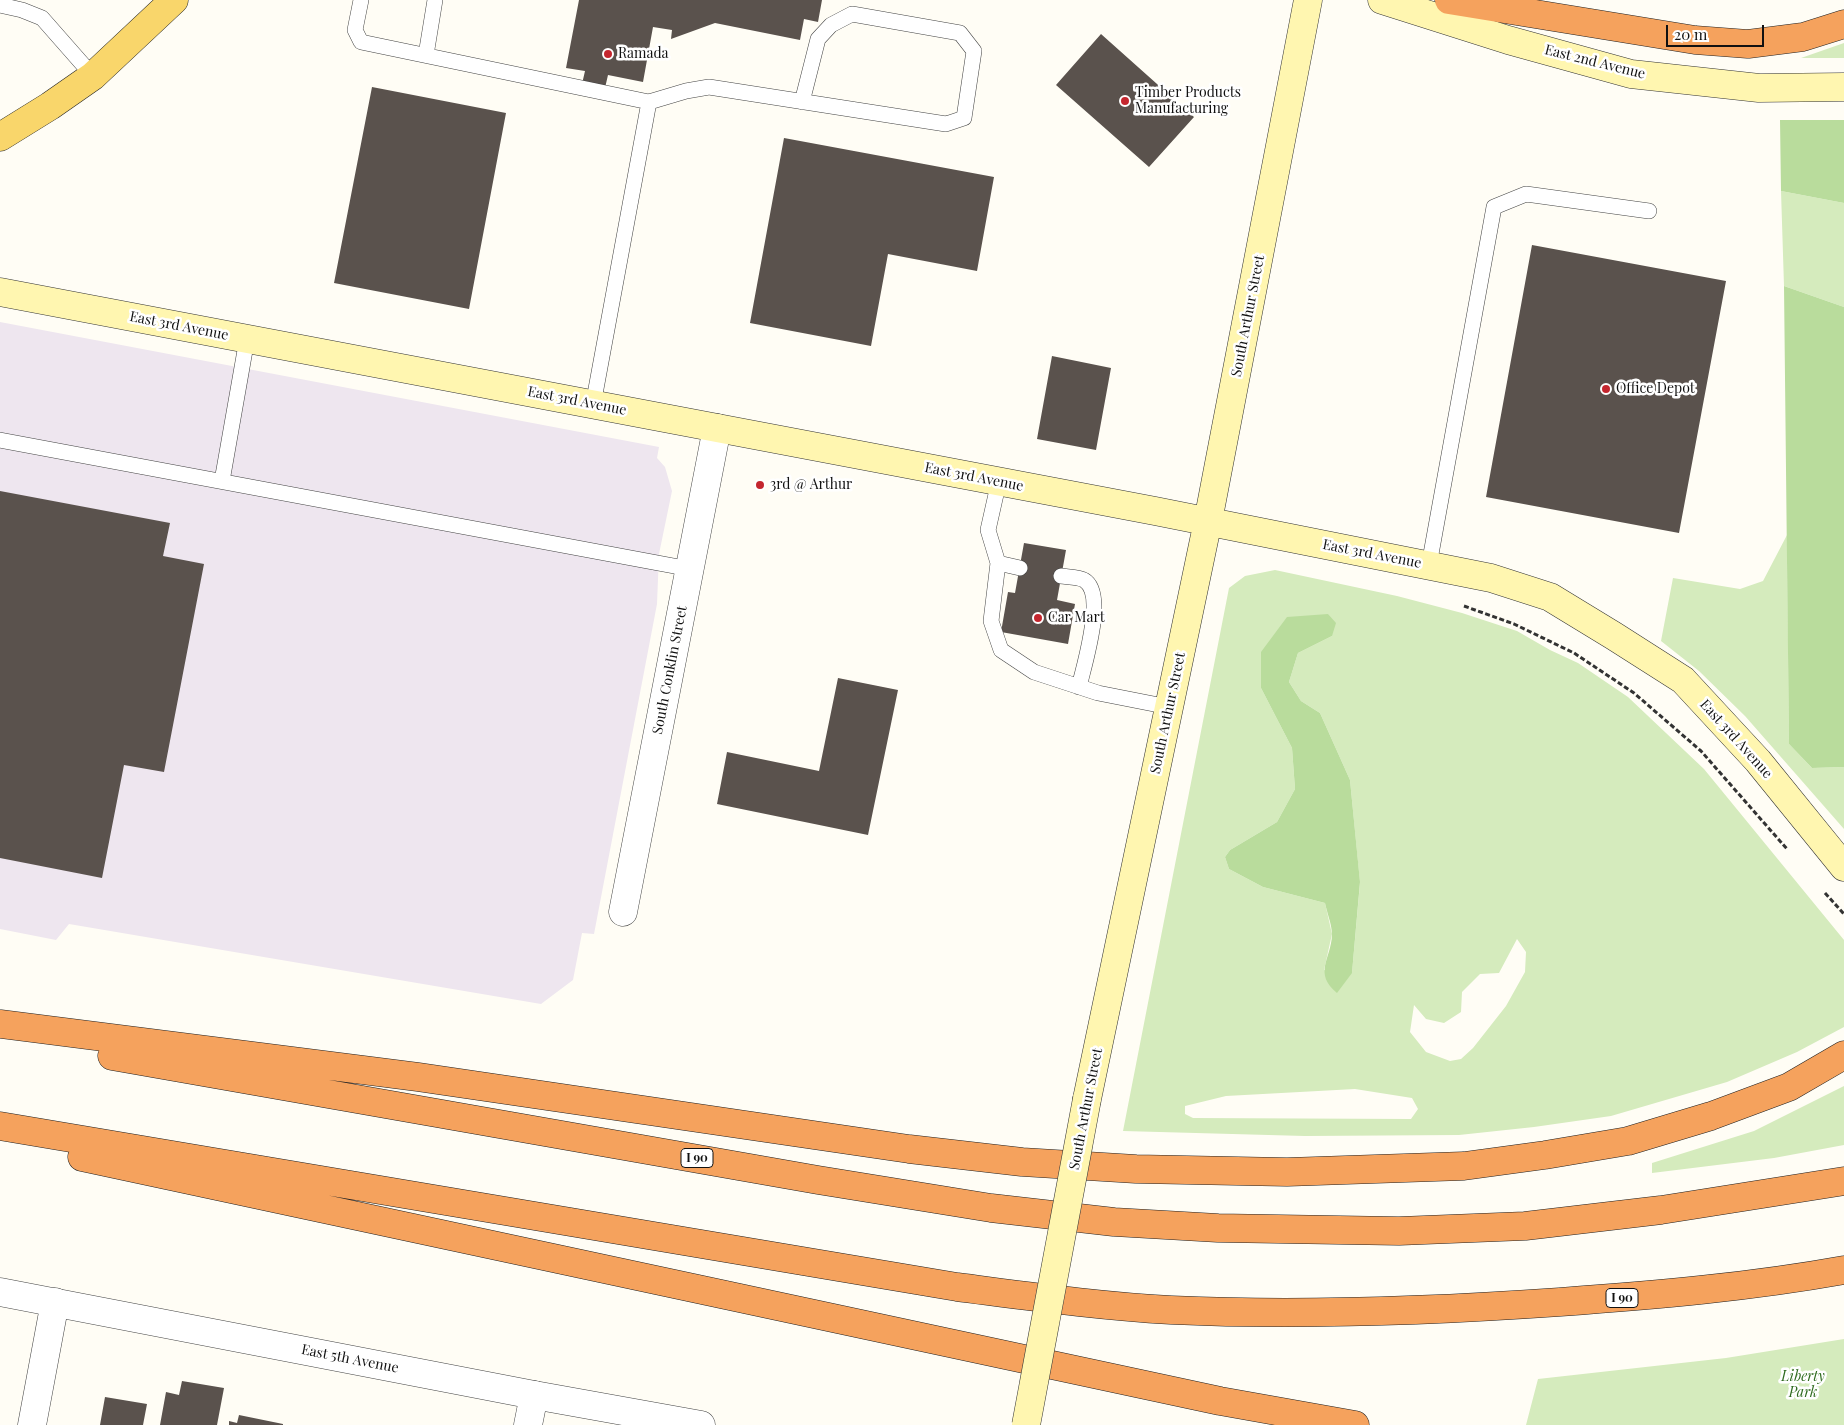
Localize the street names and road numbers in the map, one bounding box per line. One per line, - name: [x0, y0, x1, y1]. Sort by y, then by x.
- street label: East 2nd Avenue: [1543, 41, 1647, 83]
- street label: South Arthur Street: [1228, 254, 1268, 378]
- street label: East 3rd Avenue: [128, 308, 230, 344]
- street label: East 3rd Avenue: [526, 383, 628, 419]
- street label: East 3rd Avenue: [923, 459, 1025, 495]
- street label: East 3rd Avenue: [1321, 536, 1423, 572]
- street label: South Conklin Street: [649, 604, 691, 736]
- street label: South Arthur Street: [1147, 651, 1189, 775]
- street label: East 3rd Avenue: [1696, 696, 1776, 782]
- street label: South Arthur Street: [1066, 1047, 1106, 1171]
- road number: I 90: [681, 1148, 713, 1168]
- road number: I 90: [1606, 1289, 1638, 1308]
- street label: East 5th Avenue: [300, 1341, 400, 1377]

